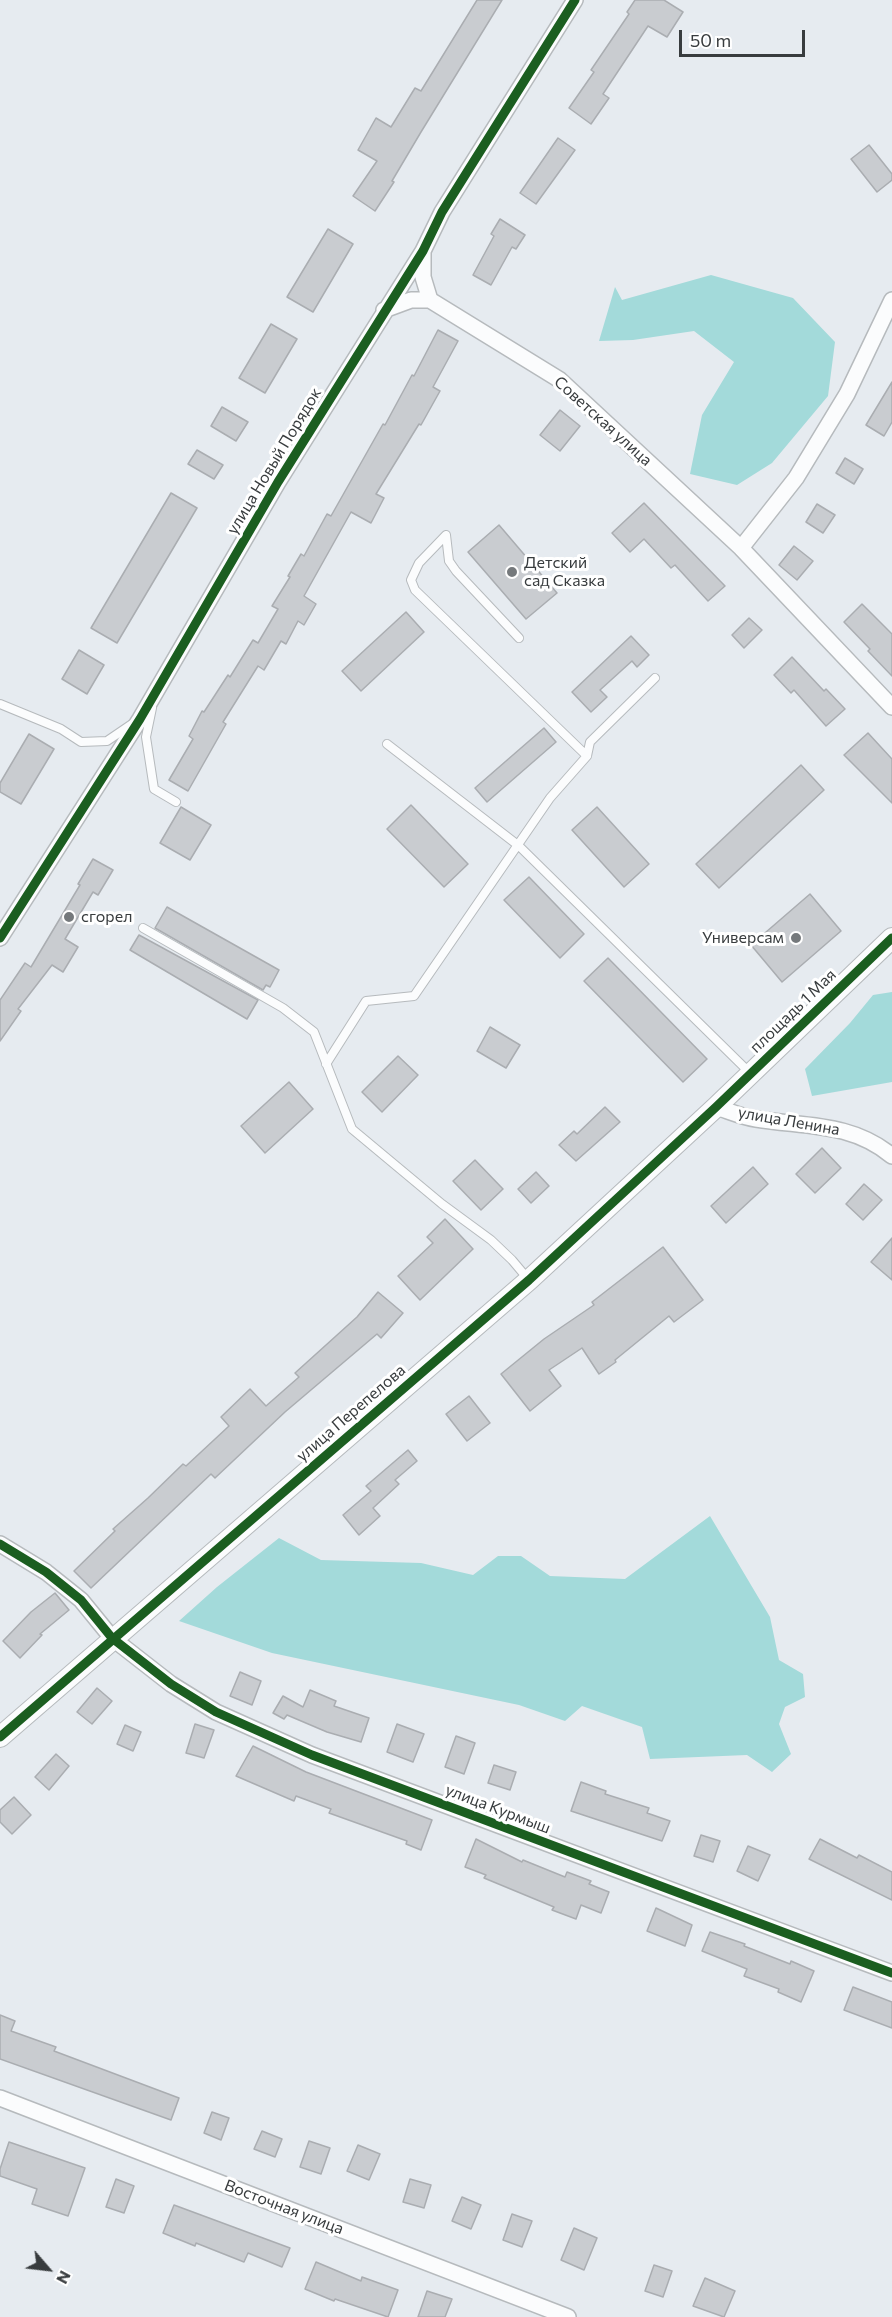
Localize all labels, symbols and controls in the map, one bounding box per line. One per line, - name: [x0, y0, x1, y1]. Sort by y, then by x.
- scale bar: [682, 18, 808, 56]
- text: 50 m: [690, 29, 731, 51]
- street label: Советская улица: [550, 372, 656, 470]
- street label: улица Новый Порядок: [223, 384, 325, 538]
- place label: Детский сад Сказка: [524, 553, 605, 591]
- marker: Детский сад Сказка: [505, 565, 519, 579]
- place label: сгорел: [81, 907, 132, 927]
- marker: сгорел: [62, 910, 76, 924]
- place label: Универсам: [702, 928, 784, 948]
- marker: Универсам: [789, 931, 803, 945]
- street label: площадь 1 Мая: [746, 965, 840, 1057]
- street label: улица Ленина: [737, 1103, 841, 1139]
- street label: улица Перепелова: [293, 1360, 409, 1466]
- street label: улица Курмыш: [443, 1780, 553, 1838]
- street label: Восточная улица: [222, 2175, 346, 2239]
- north arrow: [18, 2239, 78, 2299]
- text: N: [53, 2268, 76, 2287]

